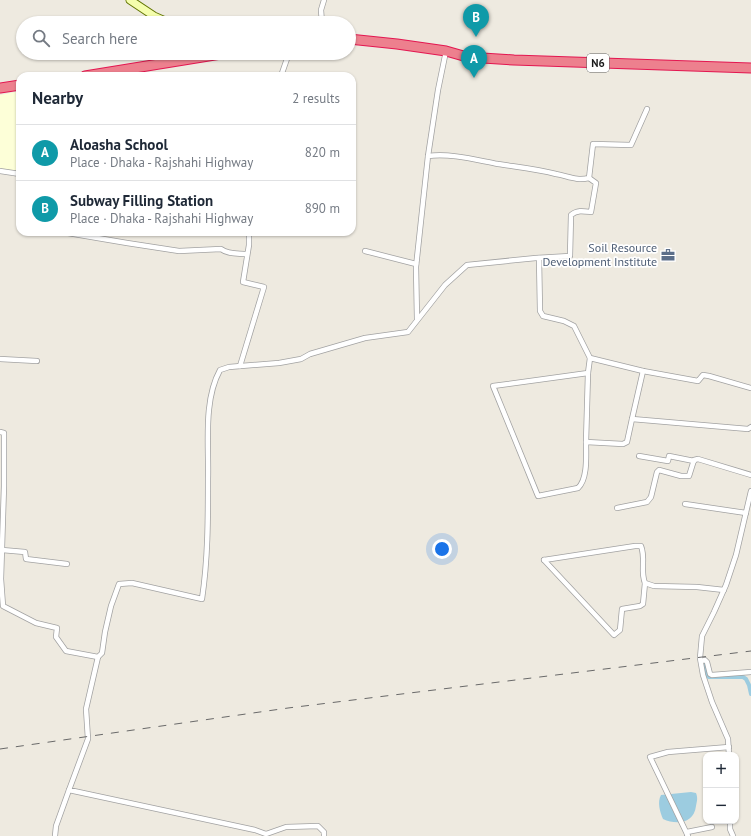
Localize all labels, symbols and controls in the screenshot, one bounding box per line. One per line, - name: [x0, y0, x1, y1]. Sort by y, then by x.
- pin: B: [463, 4, 489, 37]
- search box: [16, 16, 356, 60]
- icon: search: [30, 27, 52, 49]
- text: Search here: [62, 29, 138, 48]
- pin: A: [461, 45, 487, 78]
- road number: N6: [587, 54, 609, 72]
- text: Nearby: [32, 87, 83, 109]
- text: 2 results: [292, 90, 340, 107]
- text: Aloasha School: [70, 135, 168, 154]
- text: A: [41, 144, 49, 161]
- text: 820 m: [305, 144, 340, 161]
- text: Place · Dhaka - Rajshahi Highway: [70, 154, 253, 171]
- text: Subway Filling Station: [70, 191, 213, 210]
- text: B: [41, 200, 49, 217]
- text: 890 m: [305, 200, 340, 217]
- text: Place · Dhaka - Rajshahi Highway: [70, 210, 253, 227]
- place label: Soil Resource Development Institute: [543, 240, 657, 269]
- office icon: Soil Resource Development Institute: [660, 247, 676, 263]
- your location: [432, 539, 452, 559]
- map controls: [703, 752, 739, 824]
- button: +: [703, 752, 739, 788]
- button: −: [703, 788, 739, 824]

